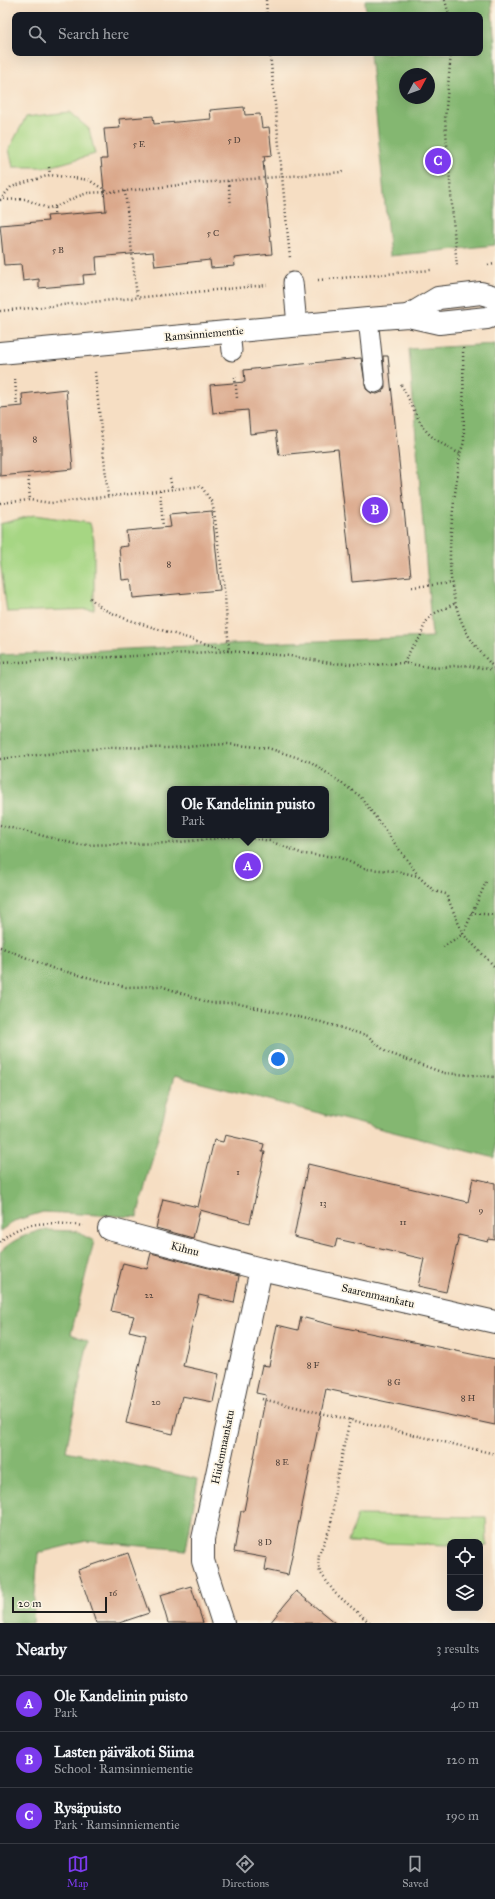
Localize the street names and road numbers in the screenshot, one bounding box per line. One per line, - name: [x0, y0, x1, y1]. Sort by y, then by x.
- street label: Ramsinniementie: [164, 324, 244, 344]
- street label: Kihnu: [169, 1239, 201, 1259]
- street label: Saarenmaankatu: [340, 1281, 416, 1311]
- street label: Hiidenmaankatu: [209, 1409, 237, 1485]

